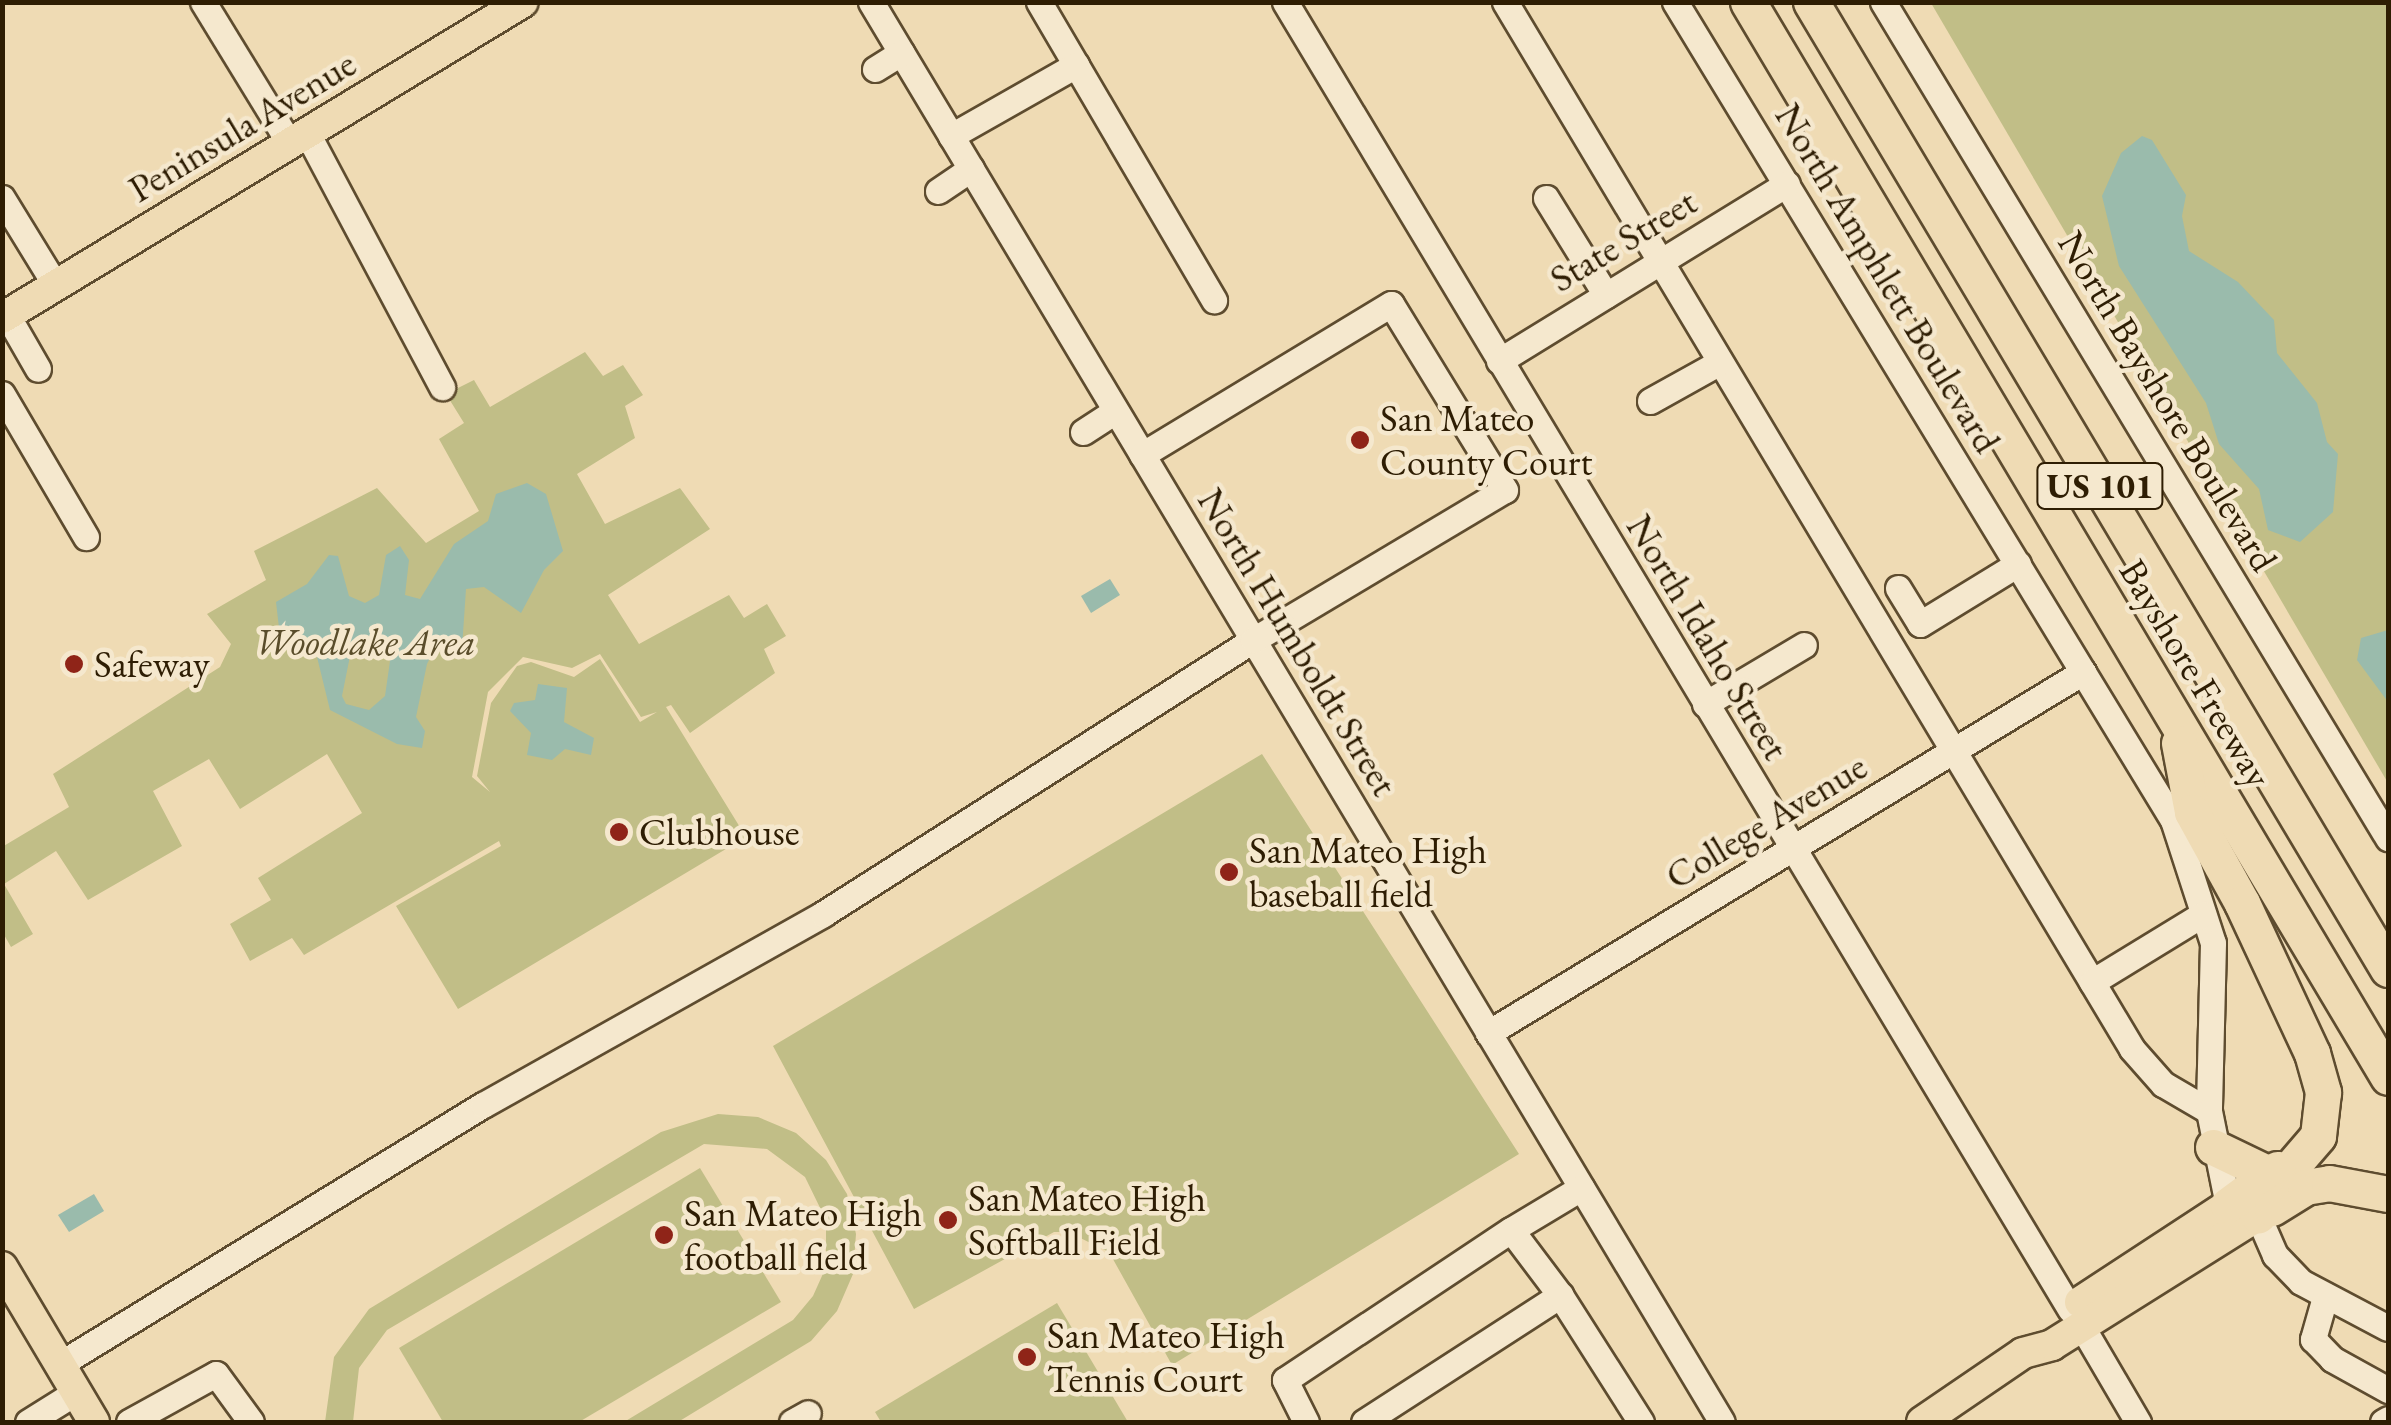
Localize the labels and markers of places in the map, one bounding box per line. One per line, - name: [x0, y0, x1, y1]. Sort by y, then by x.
- place label: San Mateo County Court: [1380, 395, 1592, 484]
- marker: San Mateo County Court: [1349, 429, 1371, 451]
- place label: Safeway: [94, 641, 210, 687]
- marker: Safeway: [63, 653, 85, 675]
- place label: Clubhouse: [639, 809, 800, 855]
- marker: Clubhouse: [608, 821, 630, 843]
- place label: San Mateo High baseball field: [1249, 827, 1487, 916]
- marker: San Mateo High baseball field: [1218, 861, 1240, 883]
- place label: San Mateo High Softball Field: [968, 1175, 1206, 1264]
- place label: San Mateo High football field: [684, 1190, 922, 1280]
- marker: San Mateo High Softball Field: [937, 1209, 959, 1231]
- marker: San Mateo High football field: [653, 1224, 675, 1246]
- place label: San Mateo High Tennis Court: [1047, 1312, 1285, 1402]
- marker: San Mateo High Tennis Court: [1016, 1346, 1038, 1368]

